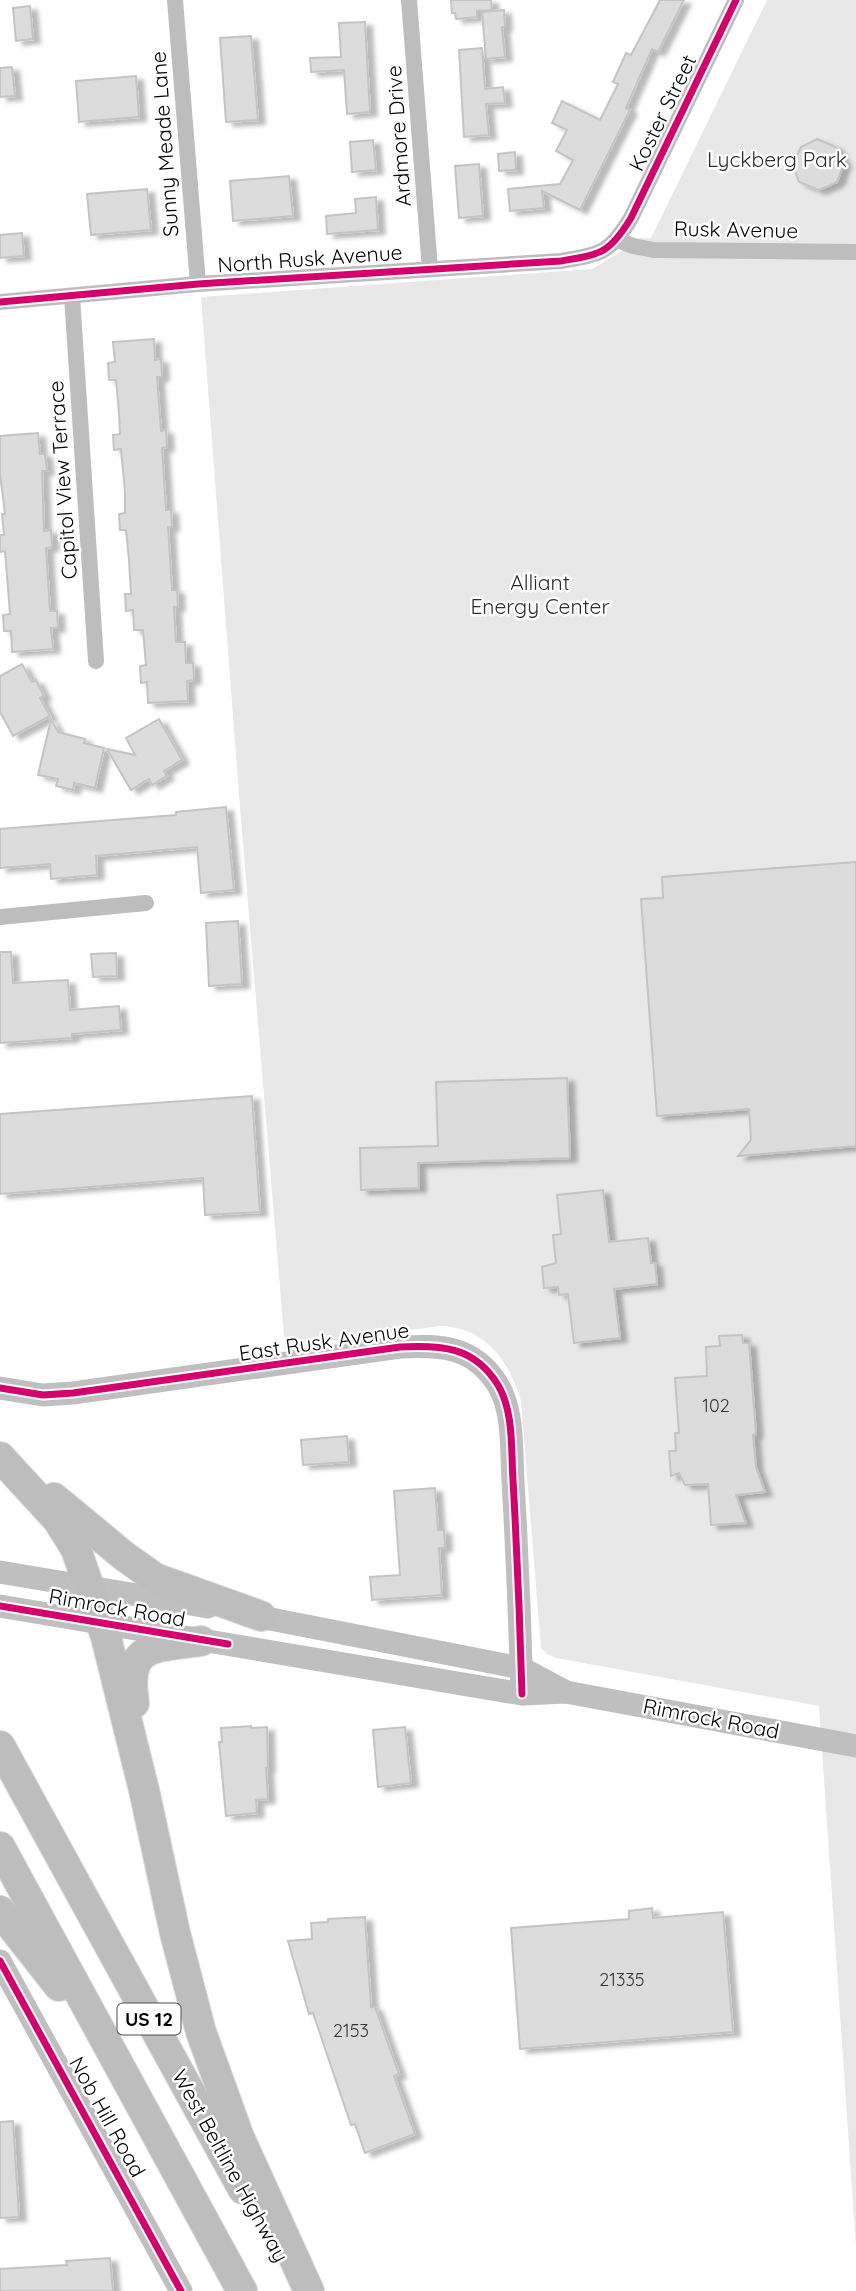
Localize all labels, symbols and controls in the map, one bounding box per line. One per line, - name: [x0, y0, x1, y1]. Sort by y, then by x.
- street label: Sunny Meade Lane: [145, 50, 183, 238]
- street label: Koster Street: [623, 50, 701, 175]
- street label: Ardmore Drive: [380, 65, 416, 208]
- park label: Lyckberg Park: [707, 146, 847, 172]
- street label: Rusk Avenue: [674, 215, 798, 243]
- street label: North Rusk Avenue: [217, 239, 403, 277]
- street label: Capitol View Terrace: [42, 380, 82, 580]
- park label: Alliant Energy Center: [470, 569, 610, 619]
- street label: East Rusk Avenue: [237, 1316, 411, 1366]
- house number: 102: [702, 1394, 730, 1417]
- street label: Rimrock Road: [47, 1582, 187, 1632]
- street label: Rimrock Road: [641, 1692, 781, 1744]
- house number: 21335: [599, 1968, 645, 1991]
- road number: US 12: [118, 2004, 180, 2035]
- house number: 2153: [333, 2019, 369, 2042]
- street label: Nob Hill Road: [64, 2052, 152, 2181]
- street label: West Beltline Highway: [167, 2065, 295, 2266]

